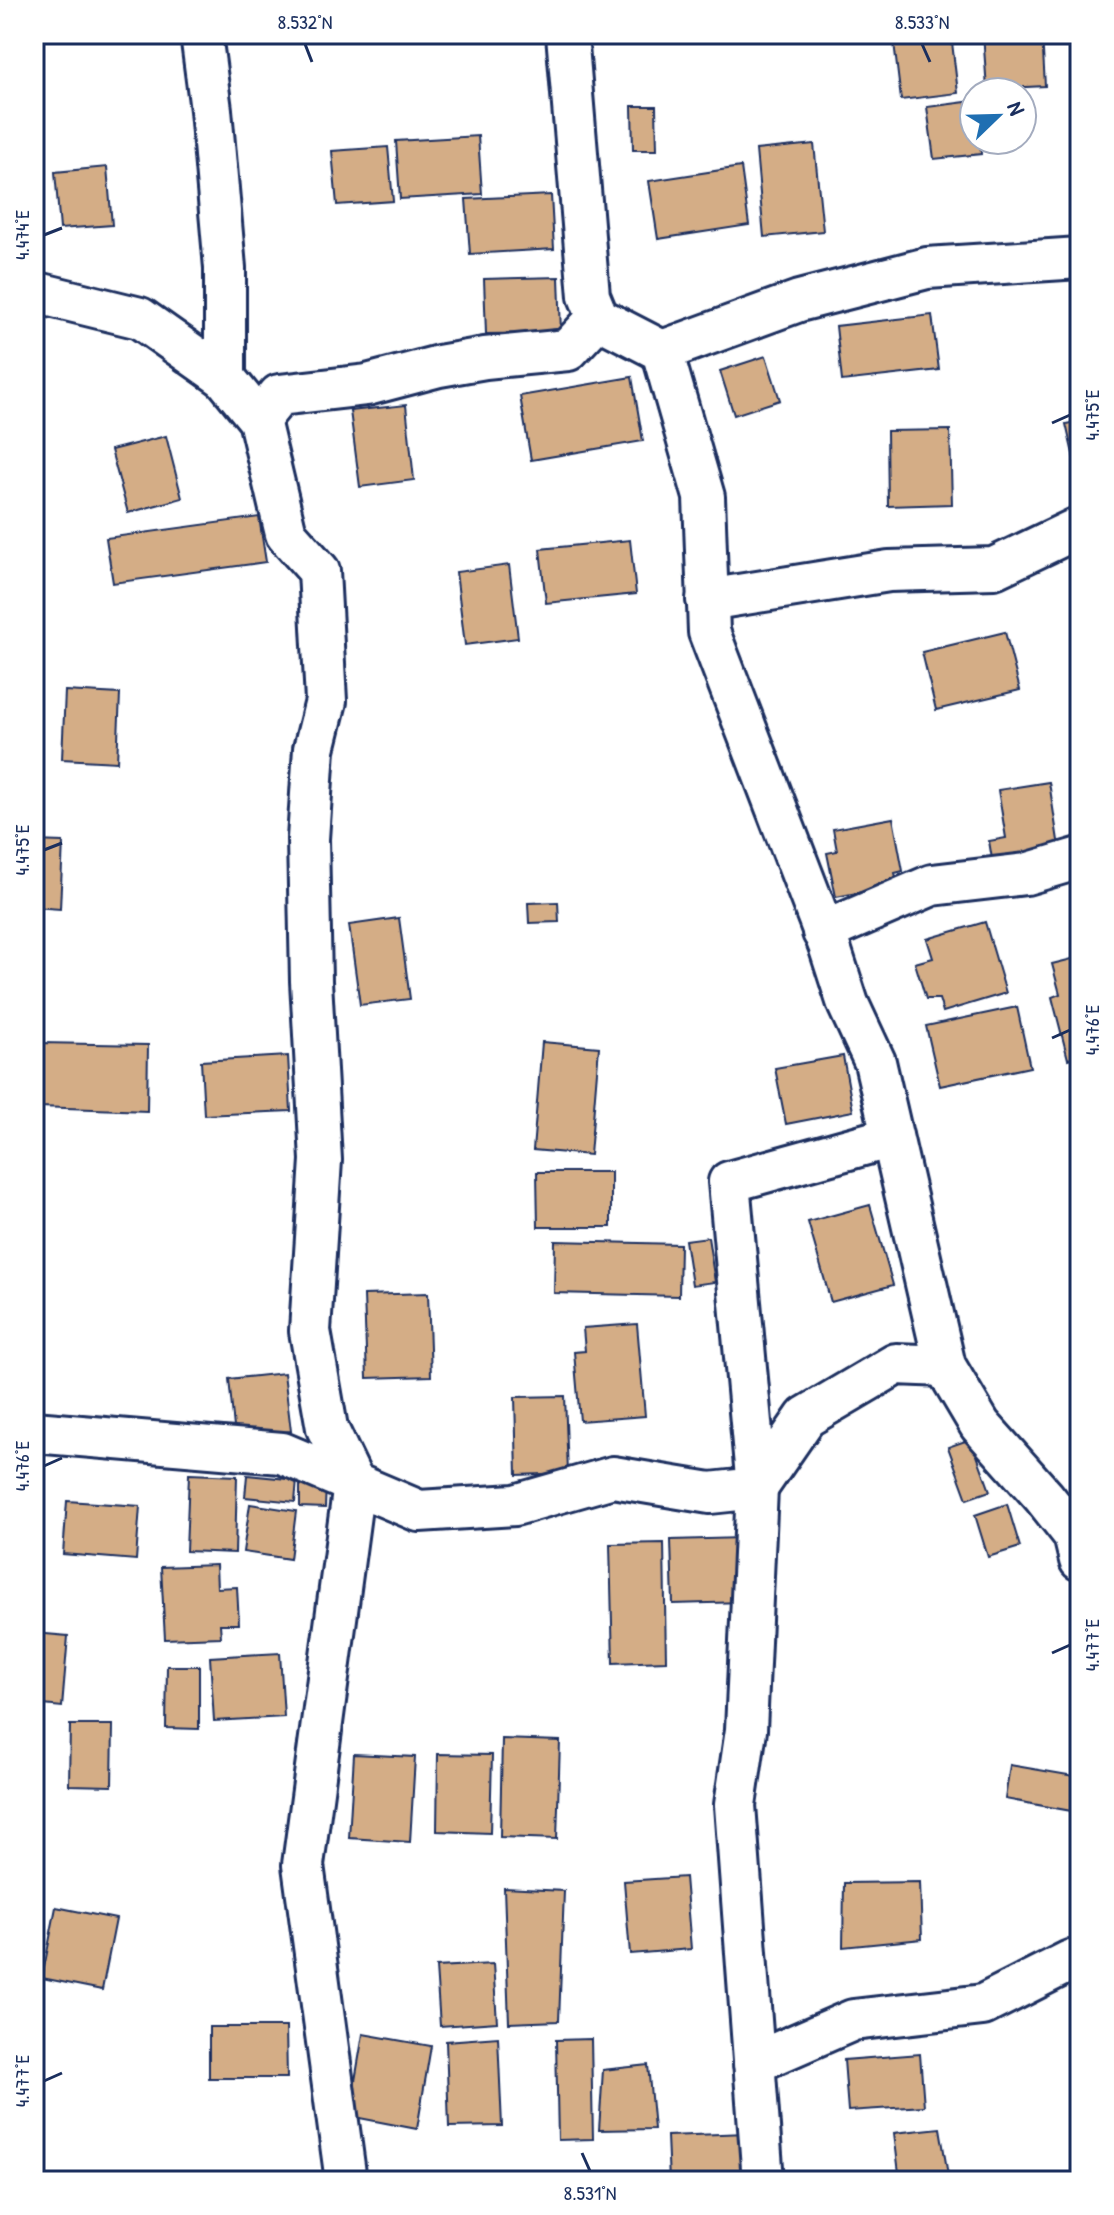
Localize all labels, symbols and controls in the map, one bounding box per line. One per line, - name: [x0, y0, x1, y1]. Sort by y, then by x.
- text: 8.532°N: [278, 8, 333, 35]
- text: 8.533°N: [895, 8, 949, 35]
- north arrow: [958, 76, 1038, 156]
- text: N: [1000, 97, 1033, 120]
- text: 4.474°E: [8, 210, 35, 260]
- text: 4.475°E: [1078, 389, 1105, 441]
- text: 4.475°E: [8, 824, 35, 876]
- text: 4.476°E: [1078, 1005, 1105, 1055]
- text: 4.476°E: [8, 1441, 35, 1491]
- text: 4.477°E: [1078, 1619, 1105, 1671]
- text: 4.477°E: [8, 2055, 35, 2107]
- text: 8.531°N: [564, 2179, 616, 2206]

